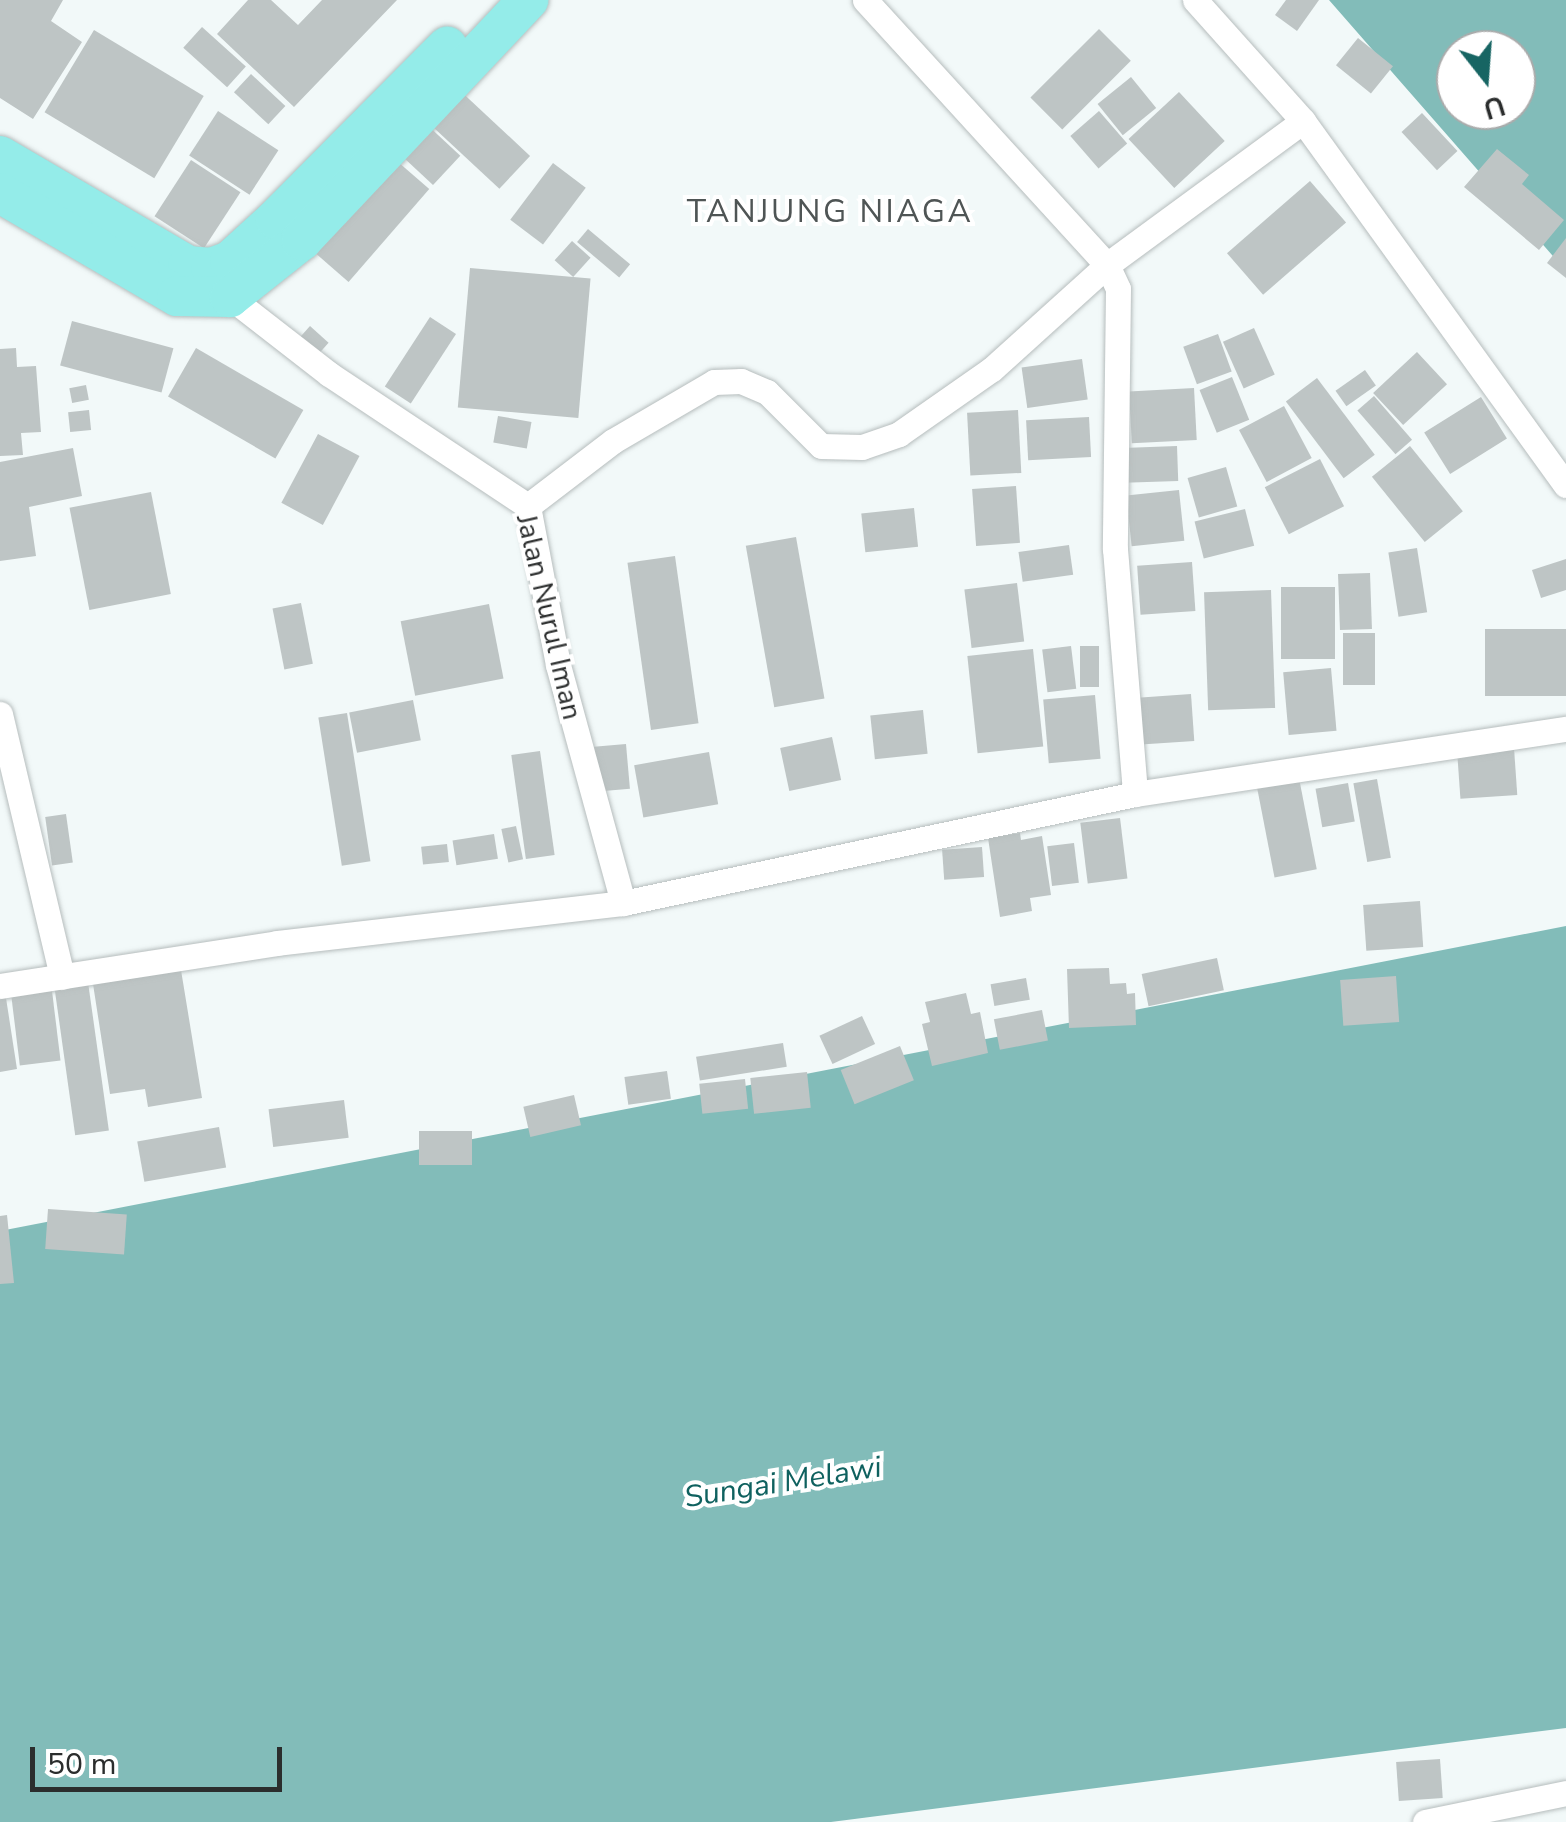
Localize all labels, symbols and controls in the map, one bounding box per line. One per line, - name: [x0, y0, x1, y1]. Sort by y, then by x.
- north arrow: [1436, 30, 1536, 130]
- text: U: [1479, 86, 1510, 128]
- district label: TANJUNG NIAGA: [687, 193, 973, 231]
- street label: Jalan Nurul Iman: [509, 511, 589, 723]
- water label: Sungai Melawi: [682, 1450, 884, 1516]
- scale bar: [35, 1727, 288, 1789]
- text: 50 m: [47, 1744, 116, 1785]

